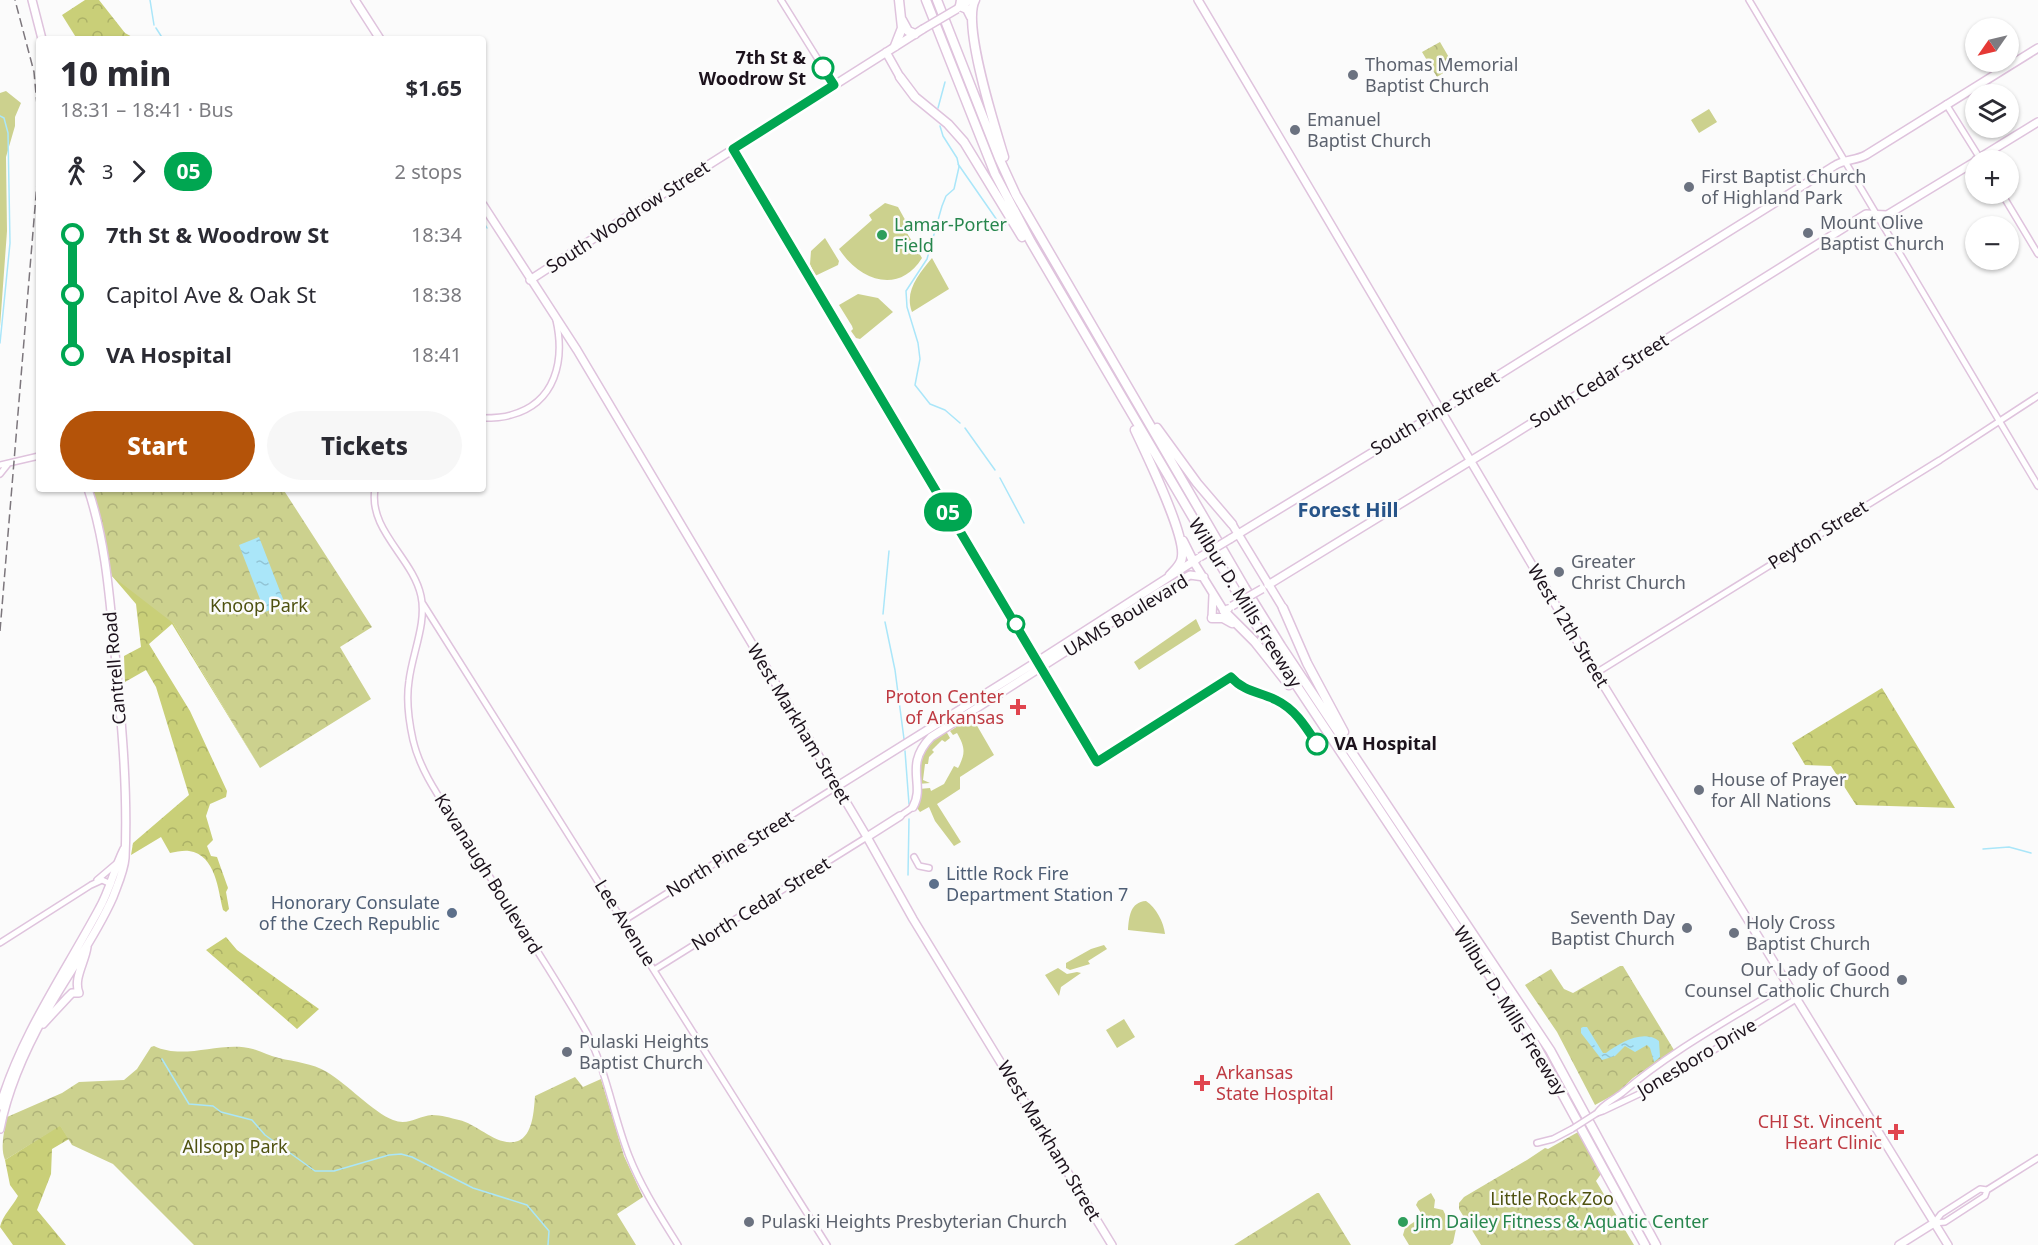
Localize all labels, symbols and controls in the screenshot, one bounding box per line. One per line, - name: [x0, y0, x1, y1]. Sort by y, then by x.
- north arrow: [1965, 18, 2019, 72]
- map controls: [1965, 18, 2019, 270]
- place label: 7th St & Woodrow St: [699, 45, 806, 90]
- text: 10 min: [60, 51, 171, 96]
- place label: Thomas Memorial Baptist Church: [1365, 52, 1518, 97]
- marker: 7th St & Woodrow St: [812, 57, 834, 79]
- marker: Thomas Memorial Baptist Church: [1346, 68, 1360, 82]
- text: $1.65: [405, 72, 462, 102]
- button: layers: [1965, 84, 2019, 138]
- text: 18:31 – 18:41 · Bus: [60, 96, 233, 123]
- place label: Emanuel Baptist Church: [1307, 107, 1431, 152]
- marker: Emanuel Baptist Church: [1288, 123, 1302, 137]
- button: +: [1965, 150, 2019, 204]
- street label: South Woodrow Street: [541, 154, 714, 278]
- icon: walk: [60, 155, 93, 188]
- icon: forward: [122, 155, 155, 188]
- text: 05: [176, 157, 200, 185]
- text: 3: [102, 158, 113, 185]
- text: 2 stops: [395, 158, 462, 185]
- place label: First Baptist Church of Highland Park: [1701, 164, 1867, 209]
- marker: First Baptist Church of Highland Park: [1682, 180, 1696, 194]
- place label: Mount Olive Baptist Church: [1820, 210, 1944, 255]
- place label: Lamar-Porter Field: [894, 212, 1008, 257]
- button: −: [1965, 216, 2019, 270]
- text: 7th St & Woodrow St: [106, 219, 329, 249]
- text: 18:34: [411, 221, 462, 248]
- marker: Mount Olive Baptist Church: [1801, 226, 1815, 240]
- marker: Lamar-Porter Field: [875, 228, 889, 242]
- text: Capitol Ave & Oak St: [106, 279, 316, 309]
- text: 18:38: [411, 281, 462, 308]
- street label: South Cedar Street: [1525, 328, 1673, 433]
- text: VA Hospital: [106, 339, 232, 369]
- text: 18:41: [411, 341, 462, 368]
- street label: South Pine Street: [1366, 364, 1504, 460]
- button: Start: [60, 411, 255, 480]
- button: Tickets: [267, 411, 462, 480]
- line badge: 05: [921, 492, 975, 532]
- street label: Peyton Street: [1763, 494, 1872, 574]
- district label: Forest Hill: [1297, 496, 1399, 523]
- text: 05: [936, 498, 960, 526]
- street label: Wilbur D. Mills Freeway: [1184, 513, 1308, 692]
- place label: Greater Christ Church: [1571, 549, 1686, 594]
- street label: West 12th Street: [1523, 560, 1615, 692]
- marker: Greater Christ Church: [1552, 565, 1566, 579]
- street label: UAMS Boulevard: [1059, 569, 1192, 662]
- park label: Knoop Park: [210, 593, 308, 617]
- street label: Cantrell Road: [97, 610, 131, 726]
- unlabelled marker: [1007, 615, 1025, 633]
- street label: West Markham Street: [742, 639, 857, 808]
- place label: Proton Center of Arkansas: [885, 684, 1005, 729]
- marker: Proton Center of Arkansas: [1009, 698, 1027, 716]
- place label: VA Hospital: [1334, 731, 1437, 755]
- marker: VA Hospital: [1306, 733, 1328, 755]
- place label: House of Prayer for All Nations: [1711, 767, 1847, 812]
- marker: House of Prayer for All Nations: [1692, 783, 1706, 797]
- street label: Kavanaugh Boulevard: [430, 789, 548, 958]
- street label: North Pine Street: [661, 804, 798, 902]
- street label: North Cedar Street: [687, 850, 835, 956]
- place label: Little Rock Fire Department Station 7: [946, 861, 1128, 906]
- street label: Lee Avenue: [590, 875, 662, 970]
- marker: Little Rock Fire Department Station 7: [927, 877, 941, 891]
- place label: Honorary Consulate of the Czech Republic: [259, 890, 440, 935]
- place label: Seventh Day Baptist Church: [1551, 905, 1676, 950]
- marker: Honorary Consulate of the Czech Republic: [445, 906, 459, 920]
- place label: Holy Cross Baptist Church: [1746, 910, 1870, 955]
- street label: Wilbur D. Mills Freeway: [1449, 921, 1573, 1100]
- marker: Seventh Day Baptist Church: [1680, 921, 1694, 935]
- marker: Holy Cross Baptist Church: [1727, 926, 1741, 940]
- place label: Our Lady of Good Counsel Catholic Church: [1684, 957, 1890, 1002]
- marker: Our Lady of Good Counsel Catholic Church: [1895, 973, 1909, 987]
- street label: Jonesboro Drive: [1631, 1012, 1760, 1103]
- place label: Pulaski Heights Baptist Church: [579, 1029, 709, 1074]
- marker: Pulaski Heights Baptist Church: [560, 1045, 574, 1059]
- street label: West Markham Street: [992, 1056, 1107, 1225]
- place label: Arkansas State Hospital: [1216, 1060, 1334, 1105]
- marker: Arkansas State Hospital: [1193, 1074, 1211, 1092]
- place label: CHI St. Vincent Heart Clinic: [1758, 1109, 1882, 1154]
- marker: CHI St. Vincent Heart Clinic: [1887, 1123, 1905, 1141]
- park label: Allsopp Park: [182, 1134, 288, 1158]
- park label: Little Rock Zoo: [1490, 1186, 1614, 1210]
- place label: Pulaski Heights Presbyterian Church: [761, 1209, 1067, 1233]
- place label: Jim Dailey Fitness & Aquatic Center: [1413, 1209, 1709, 1233]
- marker: Pulaski Heights Presbyterian Church: [742, 1215, 756, 1229]
- marker: Jim Dailey Fitness & Aquatic Center: [1396, 1215, 1410, 1229]

